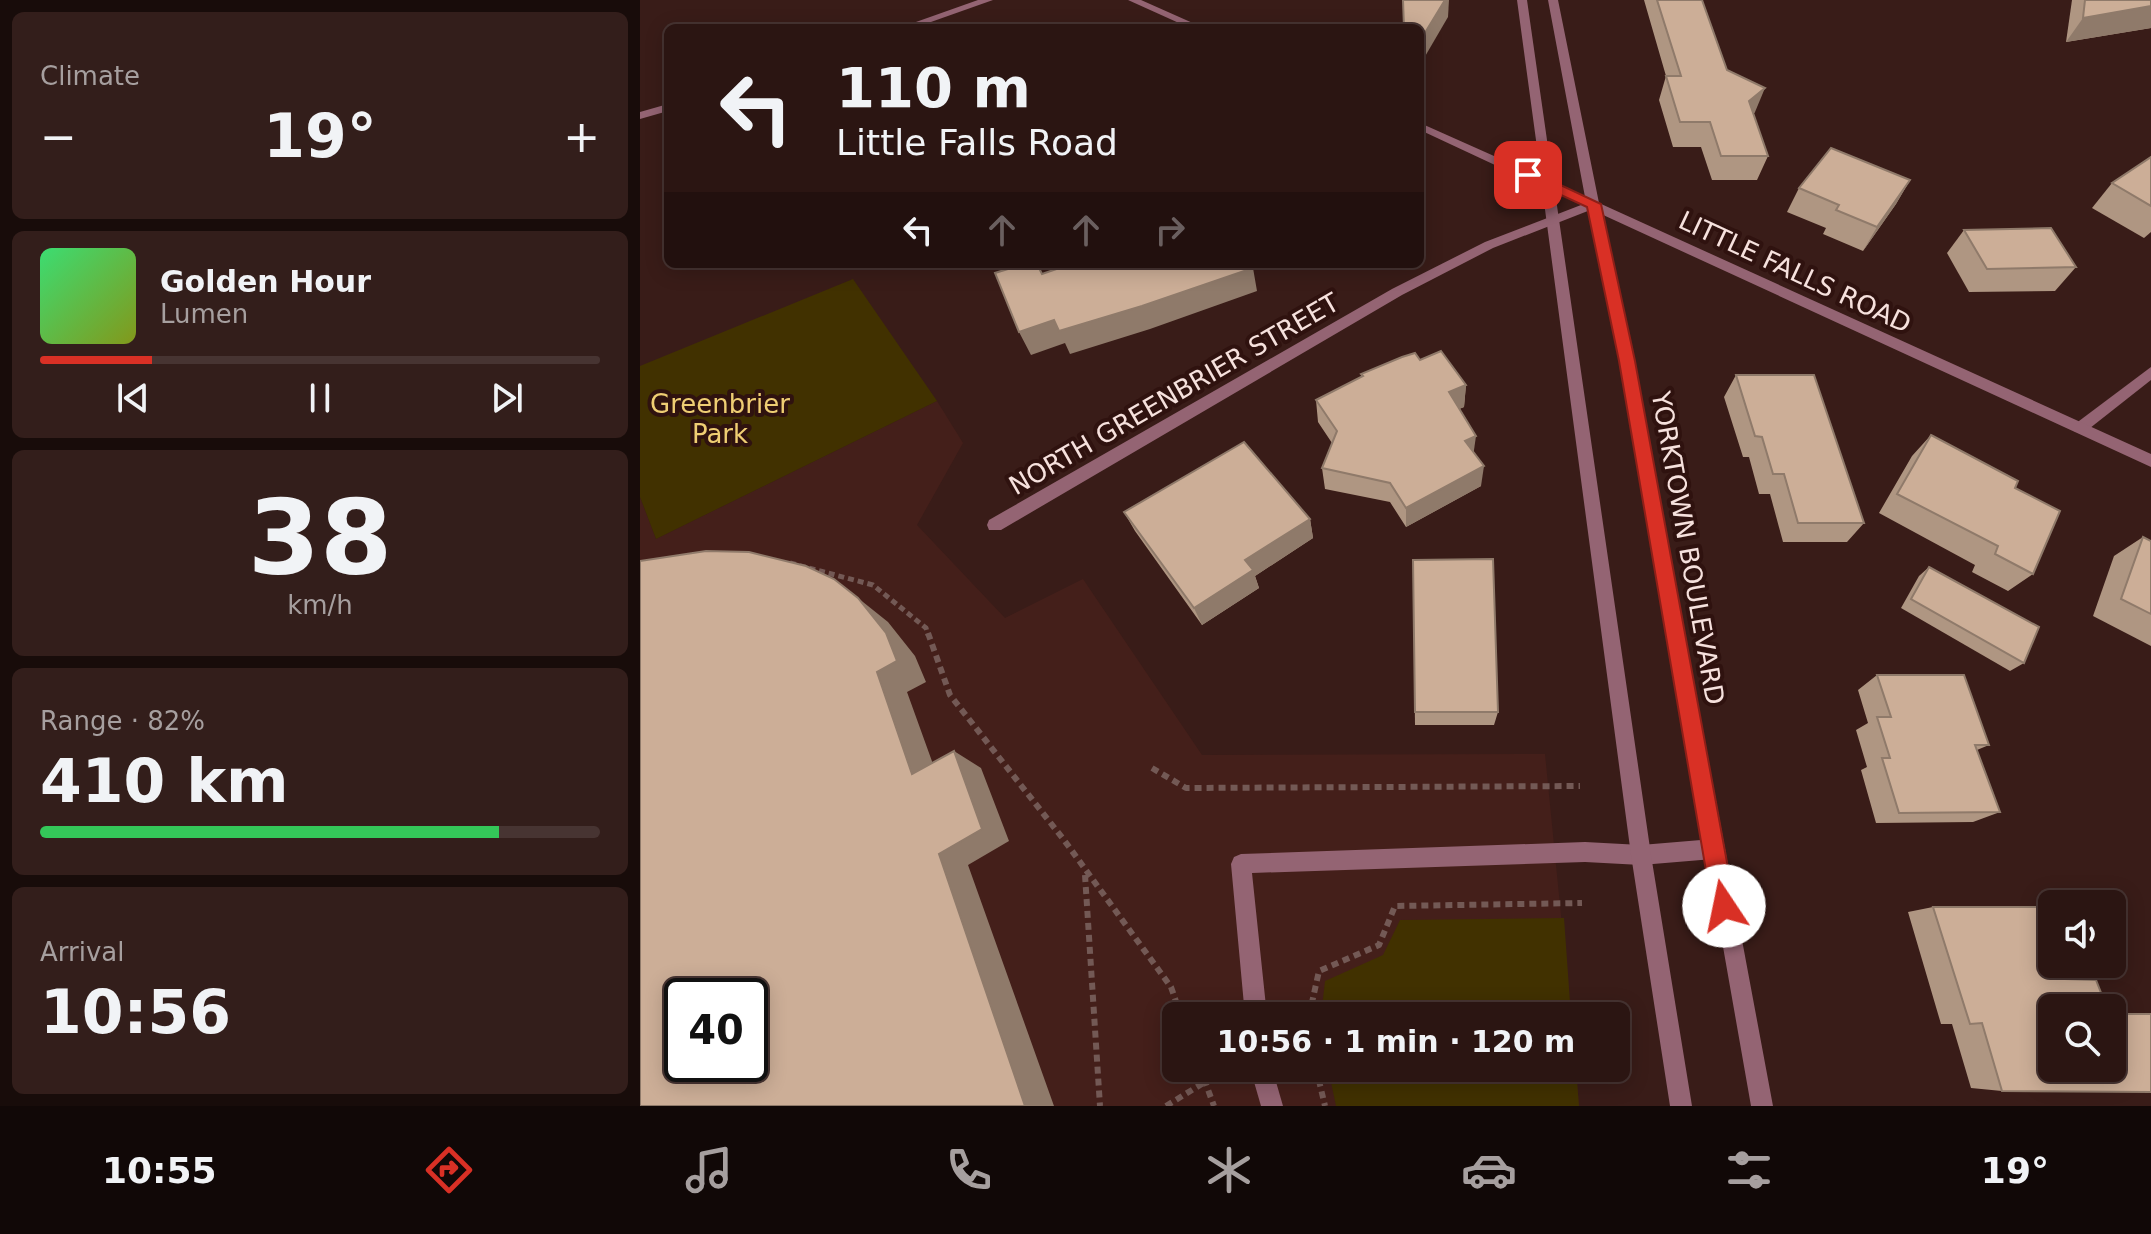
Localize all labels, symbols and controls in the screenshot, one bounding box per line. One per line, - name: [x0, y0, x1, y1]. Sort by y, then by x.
- text: 110 m: [836, 55, 1031, 120]
- icon: left: [704, 56, 808, 160]
- text: Climate: [40, 61, 140, 91]
- text: 19°: [263, 101, 377, 171]
- text: −: [40, 111, 77, 162]
- text: +: [563, 111, 600, 162]
- text: Little Falls Road: [836, 122, 1118, 163]
- pin: [1494, 141, 1562, 209]
- icon: arrive: [1506, 153, 1550, 197]
- street label: LITTLE FALLS ROAD: [1674, 205, 1916, 339]
- icon: left: [896, 208, 940, 252]
- icon: ahead: [980, 208, 1024, 252]
- icon: ahead: [1064, 208, 1108, 252]
- icon: right: [1148, 208, 1192, 252]
- text: Golden Hour: [160, 264, 371, 299]
- street label: NORTH GREENBRIER STREET: [1004, 287, 1344, 501]
- text: Lumen: [160, 299, 248, 329]
- icon: previous: [111, 376, 155, 420]
- icon: pause: [298, 376, 342, 420]
- icon: next: [485, 376, 529, 420]
- street label: YORKTOWN BOULEVARD: [1645, 388, 1730, 707]
- park label: Greenbrier Park: [650, 389, 790, 449]
- text: 38: [248, 477, 392, 599]
- text: km/h: [287, 590, 353, 620]
- text: Range · 82%: [40, 706, 205, 736]
- text: 410 km: [40, 746, 289, 816]
- position arrow: [1682, 864, 1766, 948]
- map controls: [2038, 890, 2126, 1082]
- button: sound: [2038, 890, 2126, 978]
- text: Arrival: [40, 937, 124, 967]
- text: 10:56: [40, 977, 231, 1047]
- speed limit sign: 40: [664, 978, 768, 1082]
- button: search: [2038, 994, 2126, 1082]
- text: 10:56 · 1 min · 120 m: [1217, 1024, 1575, 1059]
- icon: directions: [421, 1142, 477, 1198]
- icon: music: [681, 1142, 737, 1198]
- icon: phone: [941, 1142, 997, 1198]
- icon: climate: [1201, 1142, 1257, 1198]
- icon: car: [1461, 1142, 1517, 1198]
- icon: filters: [1721, 1142, 1777, 1198]
- text: 10:55: [102, 1150, 217, 1191]
- text: 19°: [1981, 1150, 2049, 1191]

